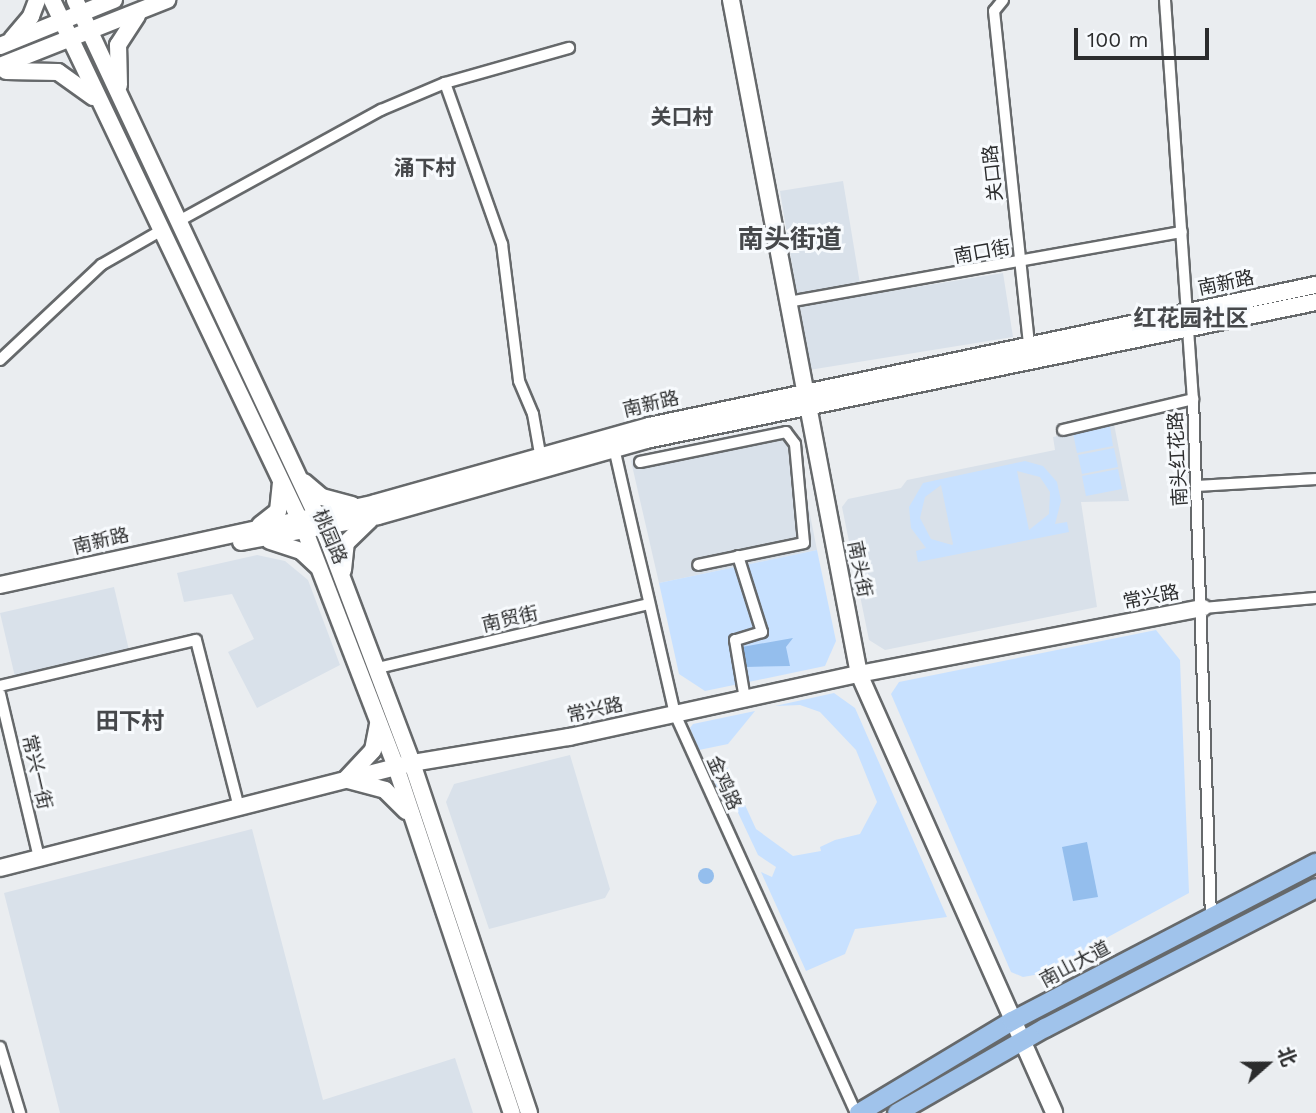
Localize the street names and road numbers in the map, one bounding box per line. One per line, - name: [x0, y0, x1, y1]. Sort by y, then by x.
- street label: 关口路: [979, 143, 1007, 203]
- street label: 南口街: [952, 236, 1012, 268]
- street label: 南新路: [1196, 266, 1256, 300]
- street label: 南新路: [621, 386, 681, 422]
- street label: 南头红花路: [1164, 411, 1192, 507]
- street label: 桃园路: [308, 506, 352, 568]
- street label: 南新路: [71, 523, 131, 559]
- street label: 南头街: [843, 539, 877, 599]
- street label: 常兴路: [1121, 580, 1181, 614]
- street label: 南贸街: [480, 601, 540, 637]
- street label: 常兴路: [565, 693, 625, 727]
- street label: 常兴一街: [17, 732, 57, 812]
- street label: 金鸡路: [702, 752, 746, 814]
- street label: 南山大道: [1036, 936, 1114, 992]

